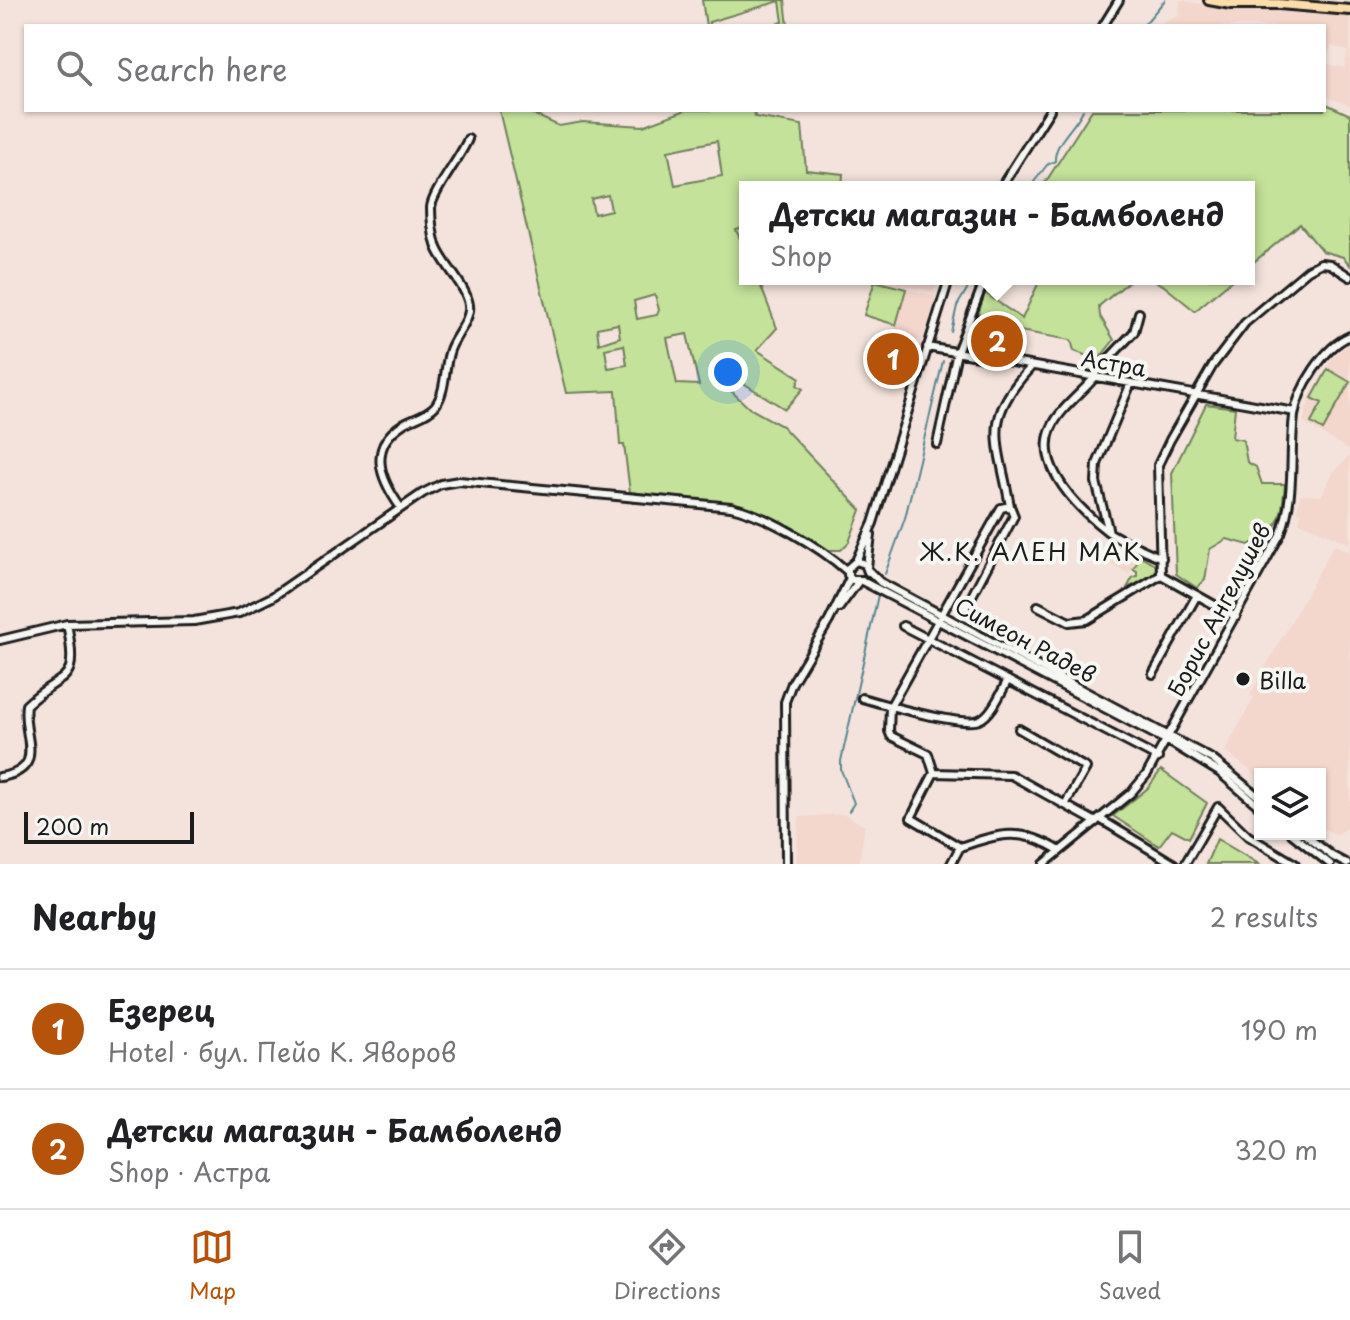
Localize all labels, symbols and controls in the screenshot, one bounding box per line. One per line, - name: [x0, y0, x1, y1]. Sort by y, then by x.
- search box: [24, 24, 1326, 112]
- icon: search: [52, 46, 96, 90]
- text: Search here: [116, 46, 288, 91]
- popup: [739, 181, 1255, 285]
- text: Детски магазин - Бамболенд: [770, 191, 1224, 236]
- text: Shop: [770, 236, 832, 275]
- pin: 2: [971, 311, 1023, 371]
- pin: 1: [867, 329, 919, 389]
- street label: Астра: [1079, 340, 1149, 384]
- your location: [708, 352, 748, 392]
- street label: Борис Ангелушев: [1158, 517, 1278, 701]
- district label: Ж.К. АЛЕН МАК: [919, 533, 1142, 569]
- street label: Симеон Радев: [950, 588, 1102, 690]
- place label: Billa: [1259, 663, 1306, 696]
- marker: Billa: [1234, 670, 1252, 688]
- map controls: [1254, 768, 1326, 840]
- button: layers: [1254, 768, 1326, 840]
- scale bar: [24, 808, 194, 844]
- text: 200 m: [36, 809, 109, 842]
- text: Nearby: [32, 890, 157, 942]
- text: 2 results: [1210, 897, 1318, 936]
- text: Езерец: [108, 987, 214, 1032]
- text: 1: [52, 1010, 64, 1049]
- text: 190 m: [1241, 1010, 1318, 1049]
- text: Hotel · бул. Пейо К. Яворов: [108, 1032, 456, 1071]
- text: Детски магазин - Бамболенд: [108, 1107, 562, 1152]
- text: 2: [49, 1130, 67, 1169]
- text: 320 m: [1234, 1130, 1318, 1169]
- text: Shop · Астра: [108, 1152, 270, 1191]
- tab: Map: [189, 1225, 236, 1306]
- tab: Directions: [614, 1225, 721, 1306]
- tab: Saved: [1099, 1225, 1161, 1306]

